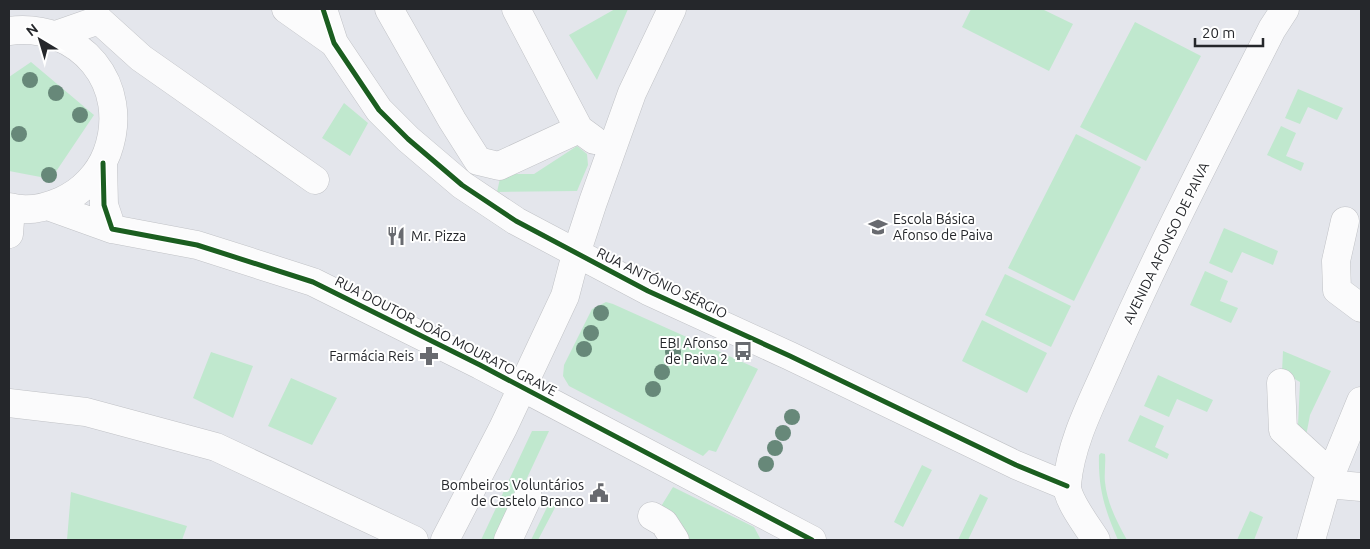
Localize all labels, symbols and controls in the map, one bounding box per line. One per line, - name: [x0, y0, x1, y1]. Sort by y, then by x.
- north arrow: [15, 15, 65, 65]
- scale bar: [1195, 15, 1262, 47]
- text: N: [23, 20, 41, 39]
- text: 20 m: [1202, 24, 1235, 41]
- street label: AVENIDA AFONSO DE PAIVA: [1120, 159, 1212, 327]
- place label: Escola Básica Afonso de Paiva: [893, 211, 993, 243]
- school or university icon: Escola Básica Afonso de Paiva: [867, 216, 889, 238]
- restaurant icon: Mr. Pizza: [385, 225, 407, 247]
- place label: Mr. Pizza: [411, 228, 466, 244]
- street label: RUA ANTÓNIO SÉRGIO: [594, 244, 730, 322]
- street label: RUA DOUTOR JOÃO MOURATO GRAVE: [332, 272, 560, 399]
- place label: EBI Afonso de Paiva 2: [660, 335, 728, 367]
- bus stop icon: EBI Afonso de Paiva 2: [732, 340, 754, 362]
- pharmacy icon: Farmácia Reis: [418, 345, 440, 367]
- place label: Farmácia Reis: [329, 348, 414, 364]
- place label: Bombeiros Voluntários de Castelo Branco: [441, 477, 584, 509]
- public building icon: Bombeiros Voluntários de Castelo Branco: [588, 482, 610, 504]

